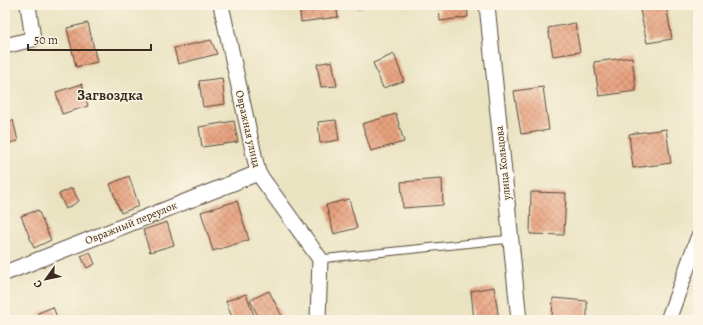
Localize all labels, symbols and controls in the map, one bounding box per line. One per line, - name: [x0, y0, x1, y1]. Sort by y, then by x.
- scale bar: [28, 26, 151, 52]
- text: 50 m: [34, 32, 58, 48]
- district label: Загвоздка: [77, 85, 144, 105]
- street label: Овражная улица: [232, 89, 264, 170]
- street label: улица Кольцова: [492, 124, 514, 202]
- street label: Овражный переулок: [83, 198, 180, 248]
- north arrow: [26, 259, 66, 299]
- text: С: [30, 277, 46, 291]

